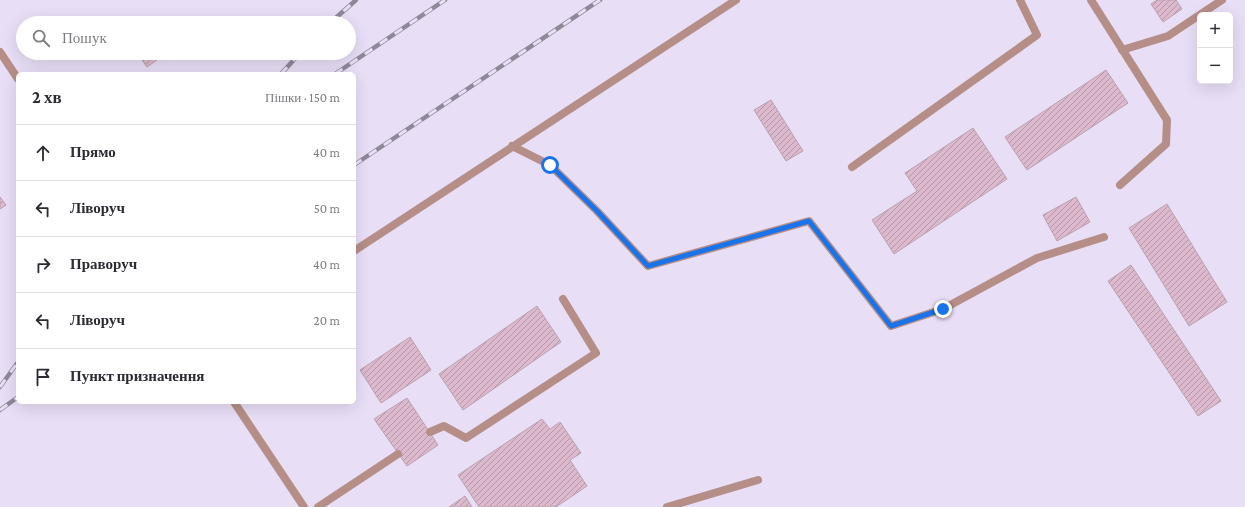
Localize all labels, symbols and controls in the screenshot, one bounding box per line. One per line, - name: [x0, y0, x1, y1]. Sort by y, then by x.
- map controls: [1197, 12, 1233, 84]
- button: +: [1197, 12, 1233, 48]
- search box: [16, 16, 356, 60]
- icon: search: [30, 27, 52, 49]
- text: Пошук: [62, 30, 107, 46]
- button: −: [1197, 48, 1233, 84]
- text: 2 хв: [32, 88, 62, 107]
- text: Пішки · 150 m: [265, 90, 340, 105]
- icon: ahead: [32, 142, 54, 164]
- text: Прямо: [70, 144, 116, 160]
- text: 40 m: [313, 145, 340, 160]
- route start: [541, 156, 559, 174]
- icon: left: [32, 198, 54, 220]
- text: Ліворуч: [70, 200, 125, 216]
- text: 50 m: [314, 201, 340, 216]
- icon: right: [32, 254, 54, 276]
- text: Праворуч: [70, 256, 137, 272]
- text: 40 m: [313, 257, 340, 272]
- route end: [934, 300, 952, 318]
- icon: left: [32, 310, 54, 332]
- text: Ліворуч: [70, 312, 125, 328]
- text: 20 m: [314, 313, 340, 328]
- icon: arrive: [32, 366, 54, 388]
- text: Пункт призначення: [70, 368, 204, 384]

